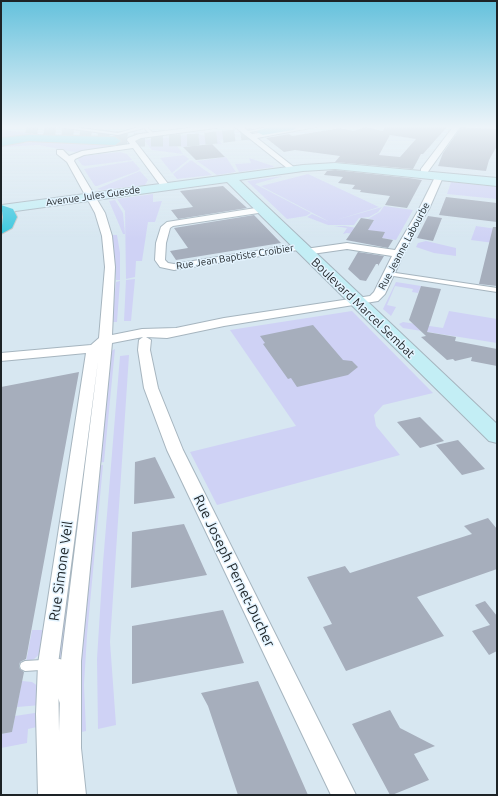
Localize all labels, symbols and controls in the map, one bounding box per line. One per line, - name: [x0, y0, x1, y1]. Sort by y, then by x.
- street label: Avenue Jules Guesde: [45, 183, 141, 209]
- street label: Rue Jeanne Labourbe: [376, 200, 432, 292]
- street label: Rue Jean Baptiste Croibier: [175, 242, 295, 272]
- street label: Boulevard Marcel Sembat: [308, 255, 418, 361]
- street label: Rue Joseph Pernet-Ducher: [190, 492, 278, 650]
- street label: Rue Simone Veil: [46, 520, 76, 622]

